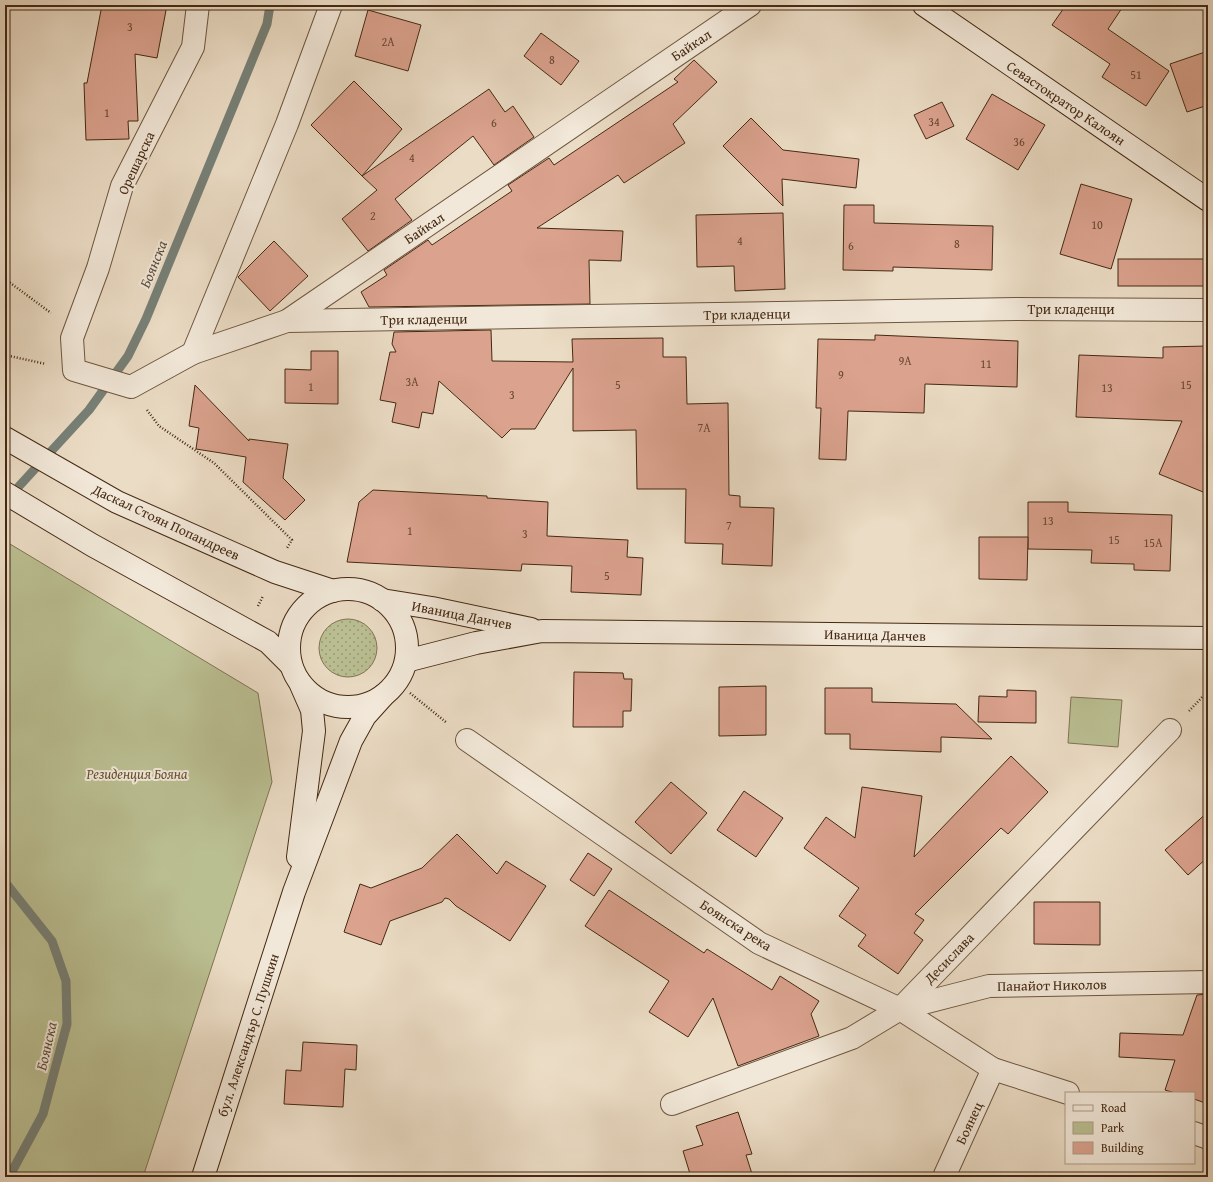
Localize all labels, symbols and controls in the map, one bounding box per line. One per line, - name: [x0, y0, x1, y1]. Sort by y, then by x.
- house number: 3: [127, 18, 133, 35]
- street label: Байкал: [667, 24, 715, 66]
- house number: 2А: [381, 33, 395, 50]
- house number: 8: [549, 51, 555, 68]
- street label: Севастократор Калоян: [1003, 56, 1129, 150]
- house number: 51: [1130, 66, 1142, 83]
- house number: 1: [104, 104, 110, 121]
- house number: 34: [928, 113, 940, 130]
- house number: 6: [491, 114, 497, 131]
- street label: Орешарска: [113, 128, 159, 198]
- house number: 36: [1013, 133, 1025, 150]
- house number: 4: [409, 149, 415, 166]
- house number: 2: [370, 207, 376, 224]
- street label: Байкал: [400, 207, 448, 249]
- house number: 10: [1091, 216, 1103, 233]
- house number: 4: [737, 232, 743, 249]
- house number: 8: [954, 235, 960, 252]
- water label: Боянска: [134, 237, 172, 291]
- house number: 6: [848, 237, 854, 254]
- street label: Три кладенци: [1027, 299, 1115, 319]
- street label: Три кладенци: [703, 303, 791, 325]
- street label: Три кладенци: [380, 308, 468, 330]
- house number: 9А: [898, 352, 912, 369]
- house number: 11: [980, 355, 992, 372]
- house number: 9: [838, 366, 844, 383]
- house number: 3А: [405, 373, 419, 390]
- house number: 5: [615, 376, 621, 393]
- house number: 15: [1180, 376, 1192, 393]
- house number: 1: [308, 378, 314, 395]
- house number: 13: [1101, 379, 1113, 396]
- house number: 3: [509, 386, 515, 403]
- house number: 7А: [697, 419, 711, 436]
- street label: Даскал Стоян Попандреев: [88, 479, 243, 565]
- house number: 13: [1042, 512, 1054, 529]
- house number: 7: [726, 517, 732, 534]
- house number: 1: [407, 522, 413, 539]
- house number: 3: [522, 525, 528, 542]
- house number: 15: [1108, 531, 1120, 548]
- house number: 15А: [1144, 534, 1163, 551]
- house number: 5: [604, 567, 610, 584]
- street label: Иваница Данчев: [410, 595, 514, 635]
- street label: Иваница Данчев: [824, 624, 926, 646]
- park label: Резиденция Бояна: [86, 764, 188, 784]
- street label: Боянска река: [696, 894, 776, 956]
- street label: Десислава: [919, 928, 979, 989]
- street label: бул. Александър С. Пушкин: [212, 951, 284, 1119]
- street label: Панайот Николов: [997, 974, 1107, 996]
- water label: Боянска: [30, 1019, 62, 1072]
- legend: [1065, 1092, 1195, 1164]
- street label: Боянец: [950, 1098, 988, 1148]
- text: Road: [1101, 1099, 1127, 1116]
- text: Park: [1101, 1119, 1125, 1136]
- text: Building: [1101, 1139, 1144, 1156]

